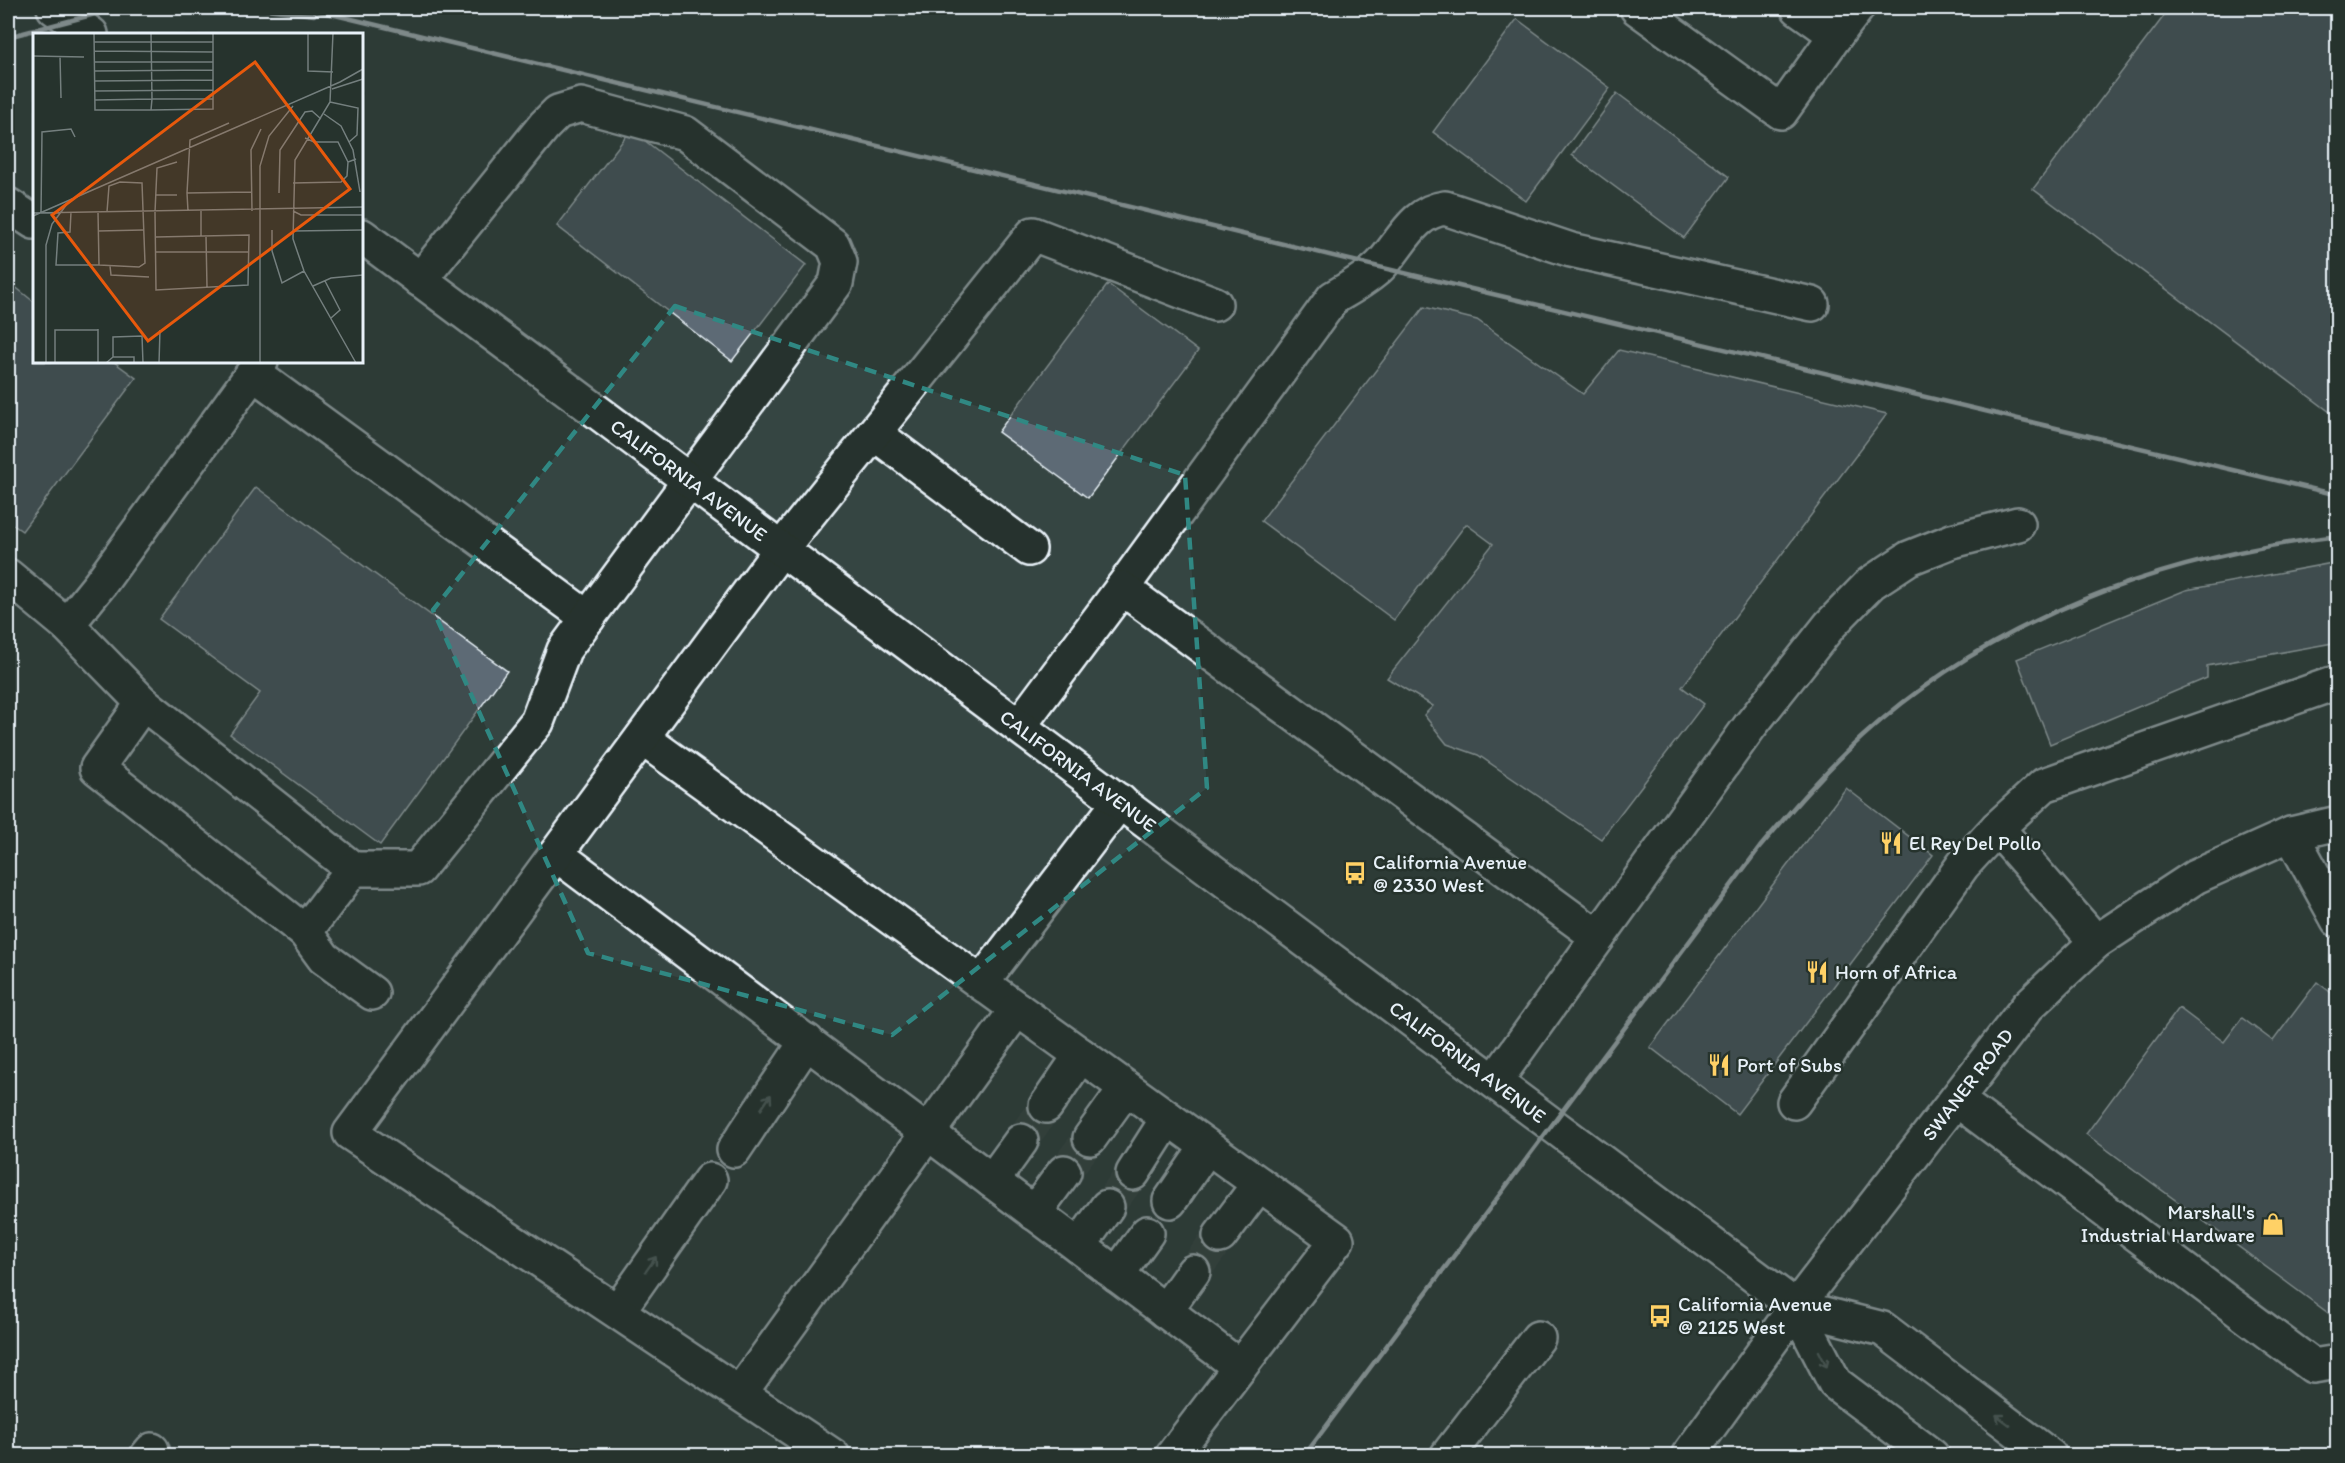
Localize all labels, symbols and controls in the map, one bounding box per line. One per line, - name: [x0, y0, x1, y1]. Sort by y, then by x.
- inset map: [33, 33, 363, 363]
- street label: CALIFORNIA AVENUE: [606, 414, 772, 546]
- street label: CALIFORNIA AVENUE: [995, 705, 1161, 837]
- restaurant icon: El Rey Del Pollo: [1878, 830, 1904, 856]
- place label: El Rey Del Pollo: [1909, 831, 2041, 855]
- place label: California Avenue @ 2330 West: [1373, 850, 1527, 897]
- bus stop icon: California Avenue @ 2330 West: [1342, 860, 1368, 886]
- restaurant icon: Horn of Africa: [1804, 959, 1830, 985]
- place label: Horn of Africa: [1835, 960, 1958, 984]
- street label: CALIFORNIA AVENUE: [1385, 995, 1551, 1128]
- street label: SWANER ROAD: [1917, 1024, 2018, 1145]
- restaurant icon: Port of Subs: [1706, 1052, 1732, 1078]
- place label: Port of Subs: [1737, 1053, 1842, 1077]
- one-way arrow: [760, 1094, 772, 1110]
- place label: Marshall's Industrial Hardware: [2081, 1200, 2255, 1247]
- shop icon: Marshall's Industrial Hardware: [2260, 1211, 2286, 1237]
- one-way arrow: [645, 1256, 657, 1272]
- place label: California Avenue @ 2125 West: [1678, 1292, 1832, 1339]
- bus stop icon: California Avenue @ 2125 West: [1647, 1303, 1673, 1329]
- one-way arrow: [1818, 1349, 1829, 1367]
- one-way arrow: [1996, 1414, 2012, 1427]

